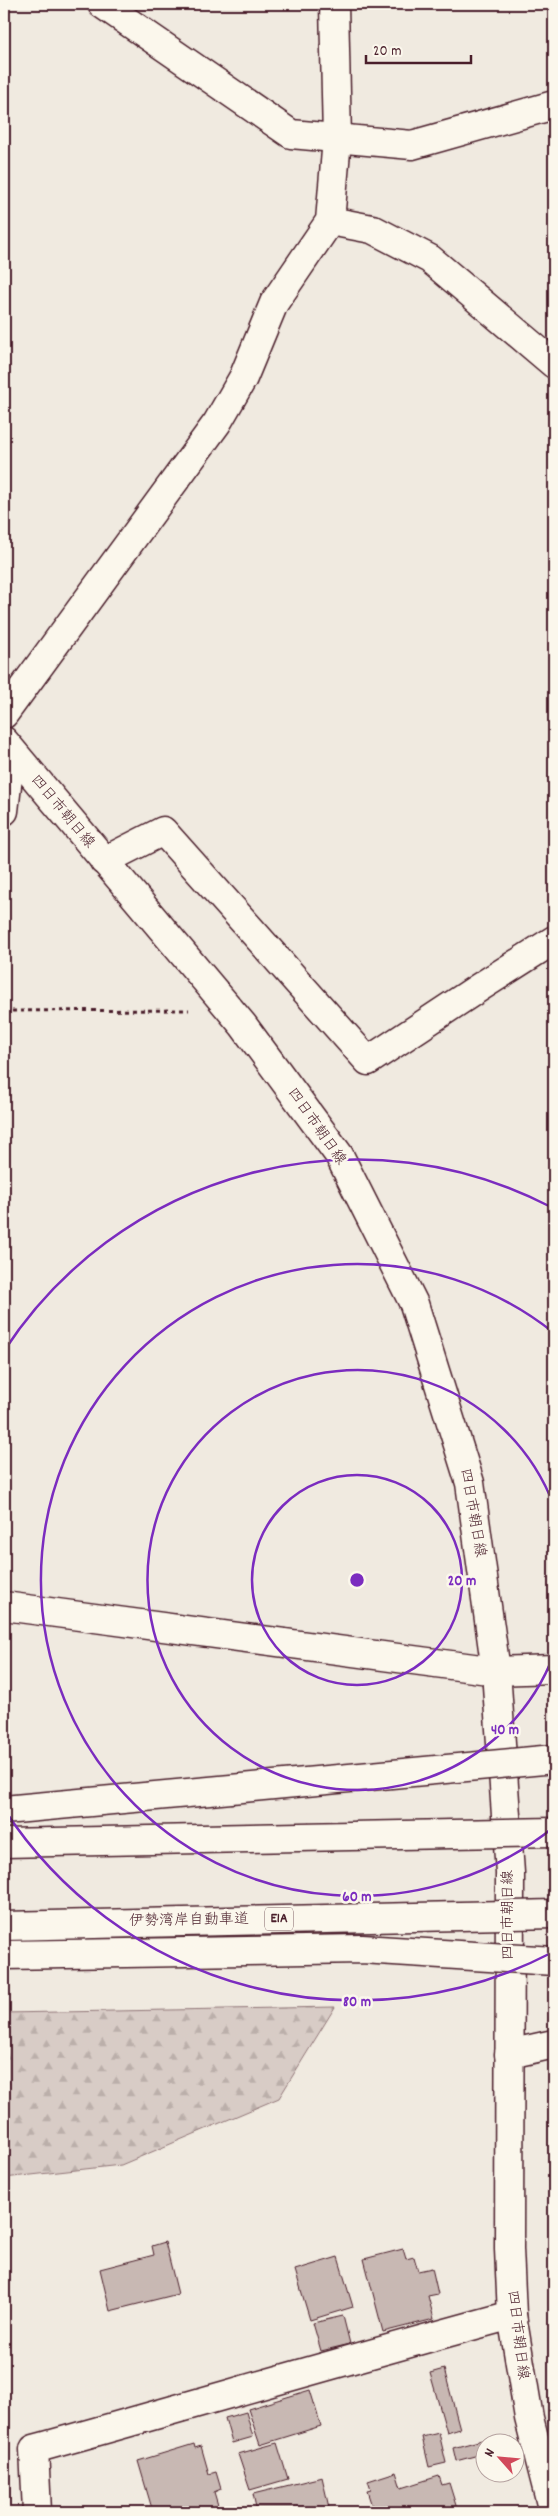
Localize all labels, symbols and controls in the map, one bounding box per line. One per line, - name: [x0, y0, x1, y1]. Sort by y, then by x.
- scale bar: [366, 32, 470, 64]
- text: 20 m: [373, 41, 401, 63]
- street label: 四日市朝日線: [25, 770, 99, 854]
- street label: 四日市朝日線: [281, 1084, 351, 1170]
- street label: 四日市朝日線: [453, 1467, 491, 1559]
- centre of rings: [348, 1571, 366, 1589]
- text: 20 m: [448, 1571, 476, 1593]
- text: 40 m: [491, 1720, 519, 1742]
- street label: 四日市朝日線: [498, 1870, 520, 1960]
- text: 60 m: [342, 1887, 372, 1909]
- road number: E1A: [265, 1908, 293, 1930]
- street label: 伊勢湾岸自動車道: [129, 1909, 249, 1933]
- text: 80 m: [343, 1992, 371, 2014]
- street label: 四日市朝日線: [501, 2289, 533, 2381]
- north arrow: [476, 2434, 526, 2484]
- text: N: [480, 2445, 501, 2461]

